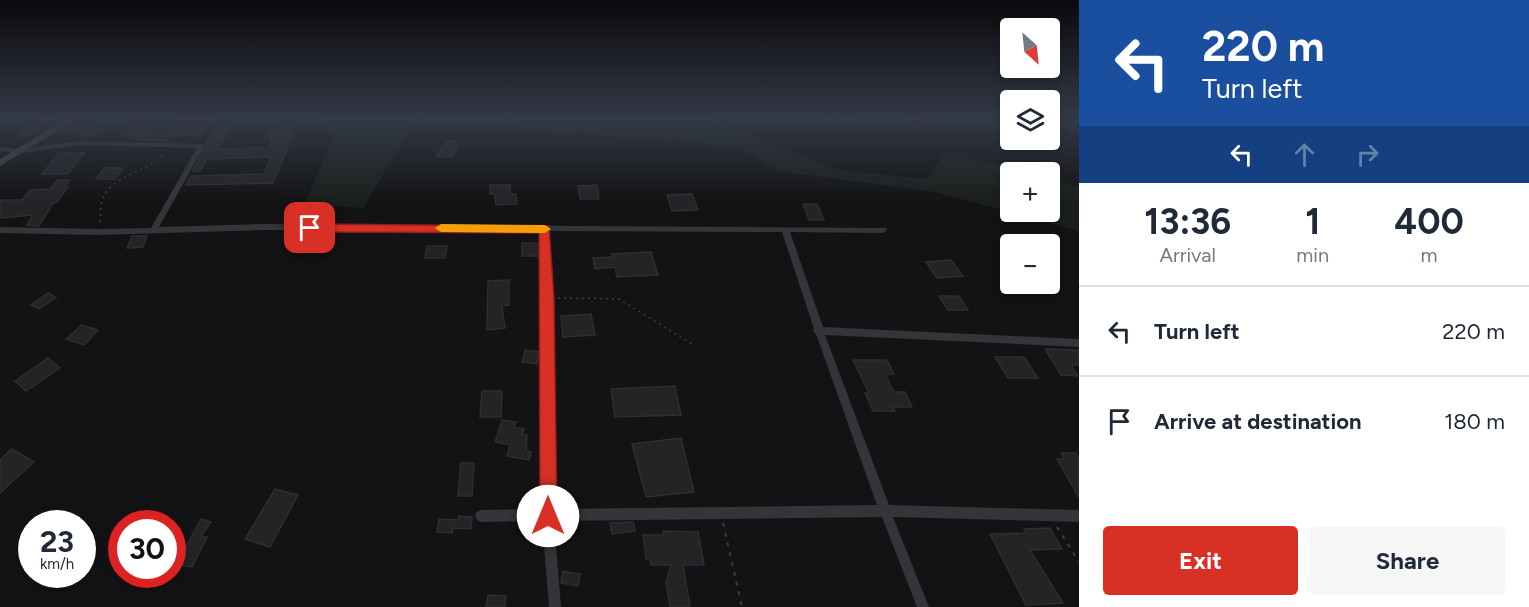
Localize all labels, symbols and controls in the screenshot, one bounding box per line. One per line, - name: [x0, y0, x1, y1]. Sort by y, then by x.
- north arrow: [1000, 18, 1060, 78]
- map controls: [1000, 18, 1060, 294]
- text: 220 m: [1202, 21, 1324, 72]
- icon: left: [1103, 24, 1181, 102]
- text: Turn left: [1202, 72, 1302, 105]
- button: layers: [1000, 90, 1060, 150]
- icon: left: [1225, 138, 1258, 171]
- icon: ahead: [1288, 138, 1321, 171]
- icon: right: [1351, 138, 1384, 171]
- button: +: [1000, 162, 1060, 222]
- text: 13:36: [1144, 200, 1231, 243]
- text: 1: [1305, 200, 1320, 243]
- text: 400: [1394, 200, 1464, 243]
- pin: [284, 202, 335, 253]
- icon: arrive: [293, 211, 326, 244]
- button: −: [1000, 234, 1060, 294]
- text: Arrival: [1159, 243, 1216, 267]
- text: min: [1296, 243, 1329, 267]
- text: m: [1421, 243, 1438, 267]
- icon: left: [1103, 315, 1136, 348]
- text: Turn left: [1154, 318, 1240, 345]
- text: 220 m: [1442, 318, 1505, 345]
- icon: arrive: [1103, 405, 1136, 438]
- text: Arrive at destination: [1154, 408, 1362, 435]
- text: 180 m: [1444, 408, 1505, 435]
- position arrow: [516, 484, 580, 548]
- speed limit sign: 30: [108, 510, 186, 588]
- text: 23: [40, 523, 74, 560]
- button: Exit: [1103, 526, 1298, 595]
- button: Share: [1310, 526, 1505, 595]
- text: km/h: [40, 555, 74, 573]

